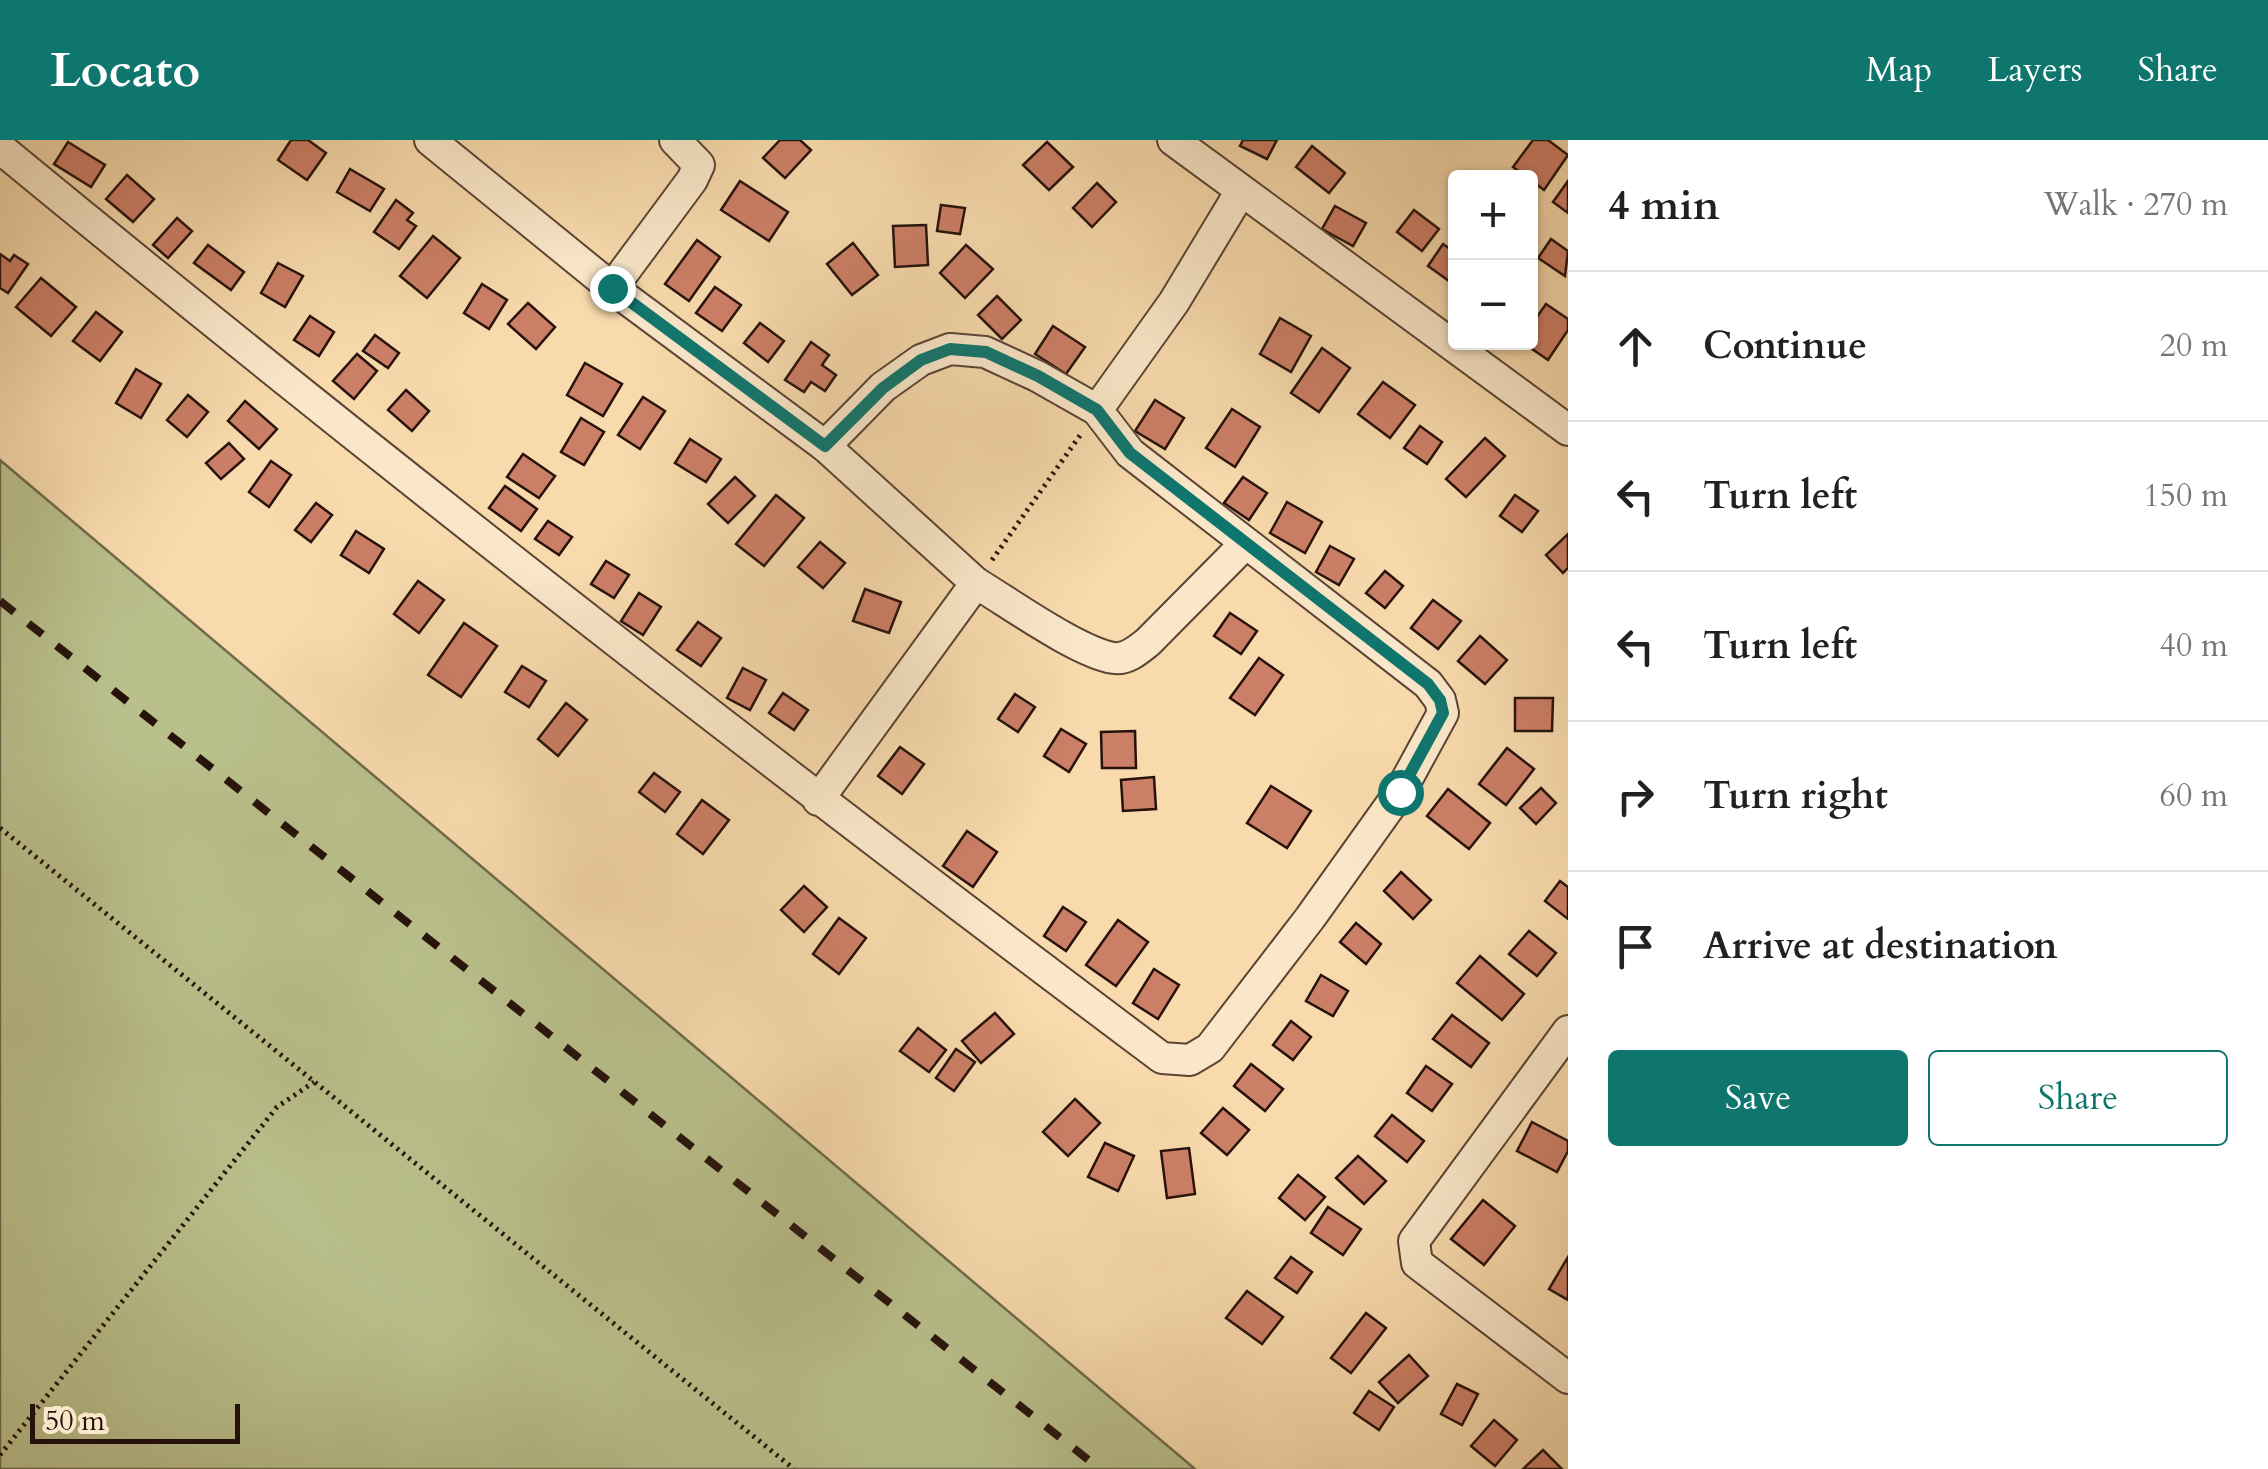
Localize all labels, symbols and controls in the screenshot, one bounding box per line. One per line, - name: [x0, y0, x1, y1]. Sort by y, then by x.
- text: Locato: [50, 38, 200, 103]
- text: Map: [1866, 46, 1932, 94]
- text: Layers: [1987, 46, 2082, 94]
- text: Share: [2137, 46, 2218, 94]
- map controls: [1448, 170, 1538, 350]
- button: +: [1448, 170, 1538, 260]
- text: 4 min: [1608, 177, 1720, 234]
- text: Walk · 270 m: [2043, 183, 2228, 227]
- button: −: [1448, 260, 1538, 350]
- route end: [590, 266, 636, 312]
- icon: ahead: [1608, 319, 1663, 374]
- text: Continue: [1703, 320, 1867, 372]
- text: 20 m: [2160, 324, 2228, 368]
- icon: left: [1608, 469, 1663, 524]
- text: Turn left: [1703, 470, 1857, 522]
- text: 150 m: [2143, 474, 2228, 518]
- icon: left: [1608, 619, 1663, 674]
- text: Turn left: [1703, 620, 1857, 672]
- text: 40 m: [2160, 624, 2228, 668]
- icon: right: [1608, 769, 1663, 824]
- route start: [1378, 770, 1424, 816]
- text: Turn right: [1703, 770, 1888, 822]
- text: 60 m: [2160, 774, 2228, 818]
- icon: arrive: [1608, 919, 1663, 974]
- text: Arrive at destination: [1703, 920, 2058, 972]
- button: Save: [1608, 1050, 1908, 1146]
- button: Share: [1928, 1050, 2228, 1146]
- scale bar: [30, 1399, 240, 1444]
- text: 50 m: [45, 1402, 105, 1440]

